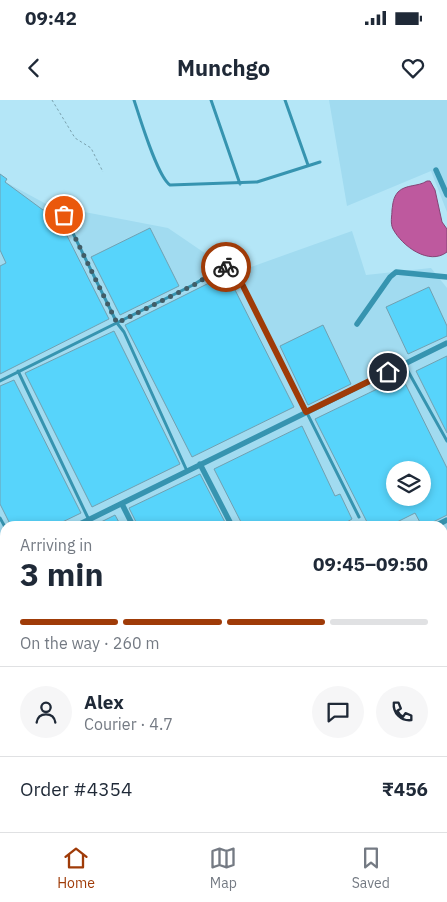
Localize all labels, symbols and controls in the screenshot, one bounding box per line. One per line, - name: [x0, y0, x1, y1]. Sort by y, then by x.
- text: 09:42: [25, 6, 77, 30]
- text: Munchgo: [177, 53, 270, 82]
- icon: back: [20, 54, 48, 82]
- icon: heart: [399, 54, 427, 82]
- pin: [43, 194, 85, 236]
- icon: bag: [50, 201, 78, 229]
- courier: [201, 242, 251, 292]
- icon: bike: [212, 253, 240, 281]
- pin: [367, 351, 409, 393]
- icon: home: [374, 358, 402, 386]
- map controls: [386, 461, 431, 506]
- button: layers: [386, 461, 431, 506]
- text: Arriving in: [20, 535, 92, 555]
- text: 09:45–09:50: [313, 552, 428, 576]
- text: 3 min: [20, 553, 104, 595]
- text: On the way · 260 m: [20, 633, 159, 653]
- button: person: [20, 686, 72, 738]
- button: chat: [312, 686, 364, 738]
- button: phone: [376, 686, 428, 738]
- text: Alex: [84, 690, 124, 714]
- text: Courier · 4.7: [84, 714, 173, 734]
- text: Order #4354: [20, 777, 132, 801]
- text: ₹456: [382, 777, 428, 801]
- tab: Home: [57, 844, 95, 892]
- tab: Map: [209, 844, 237, 892]
- tab: Saved: [352, 844, 390, 892]

